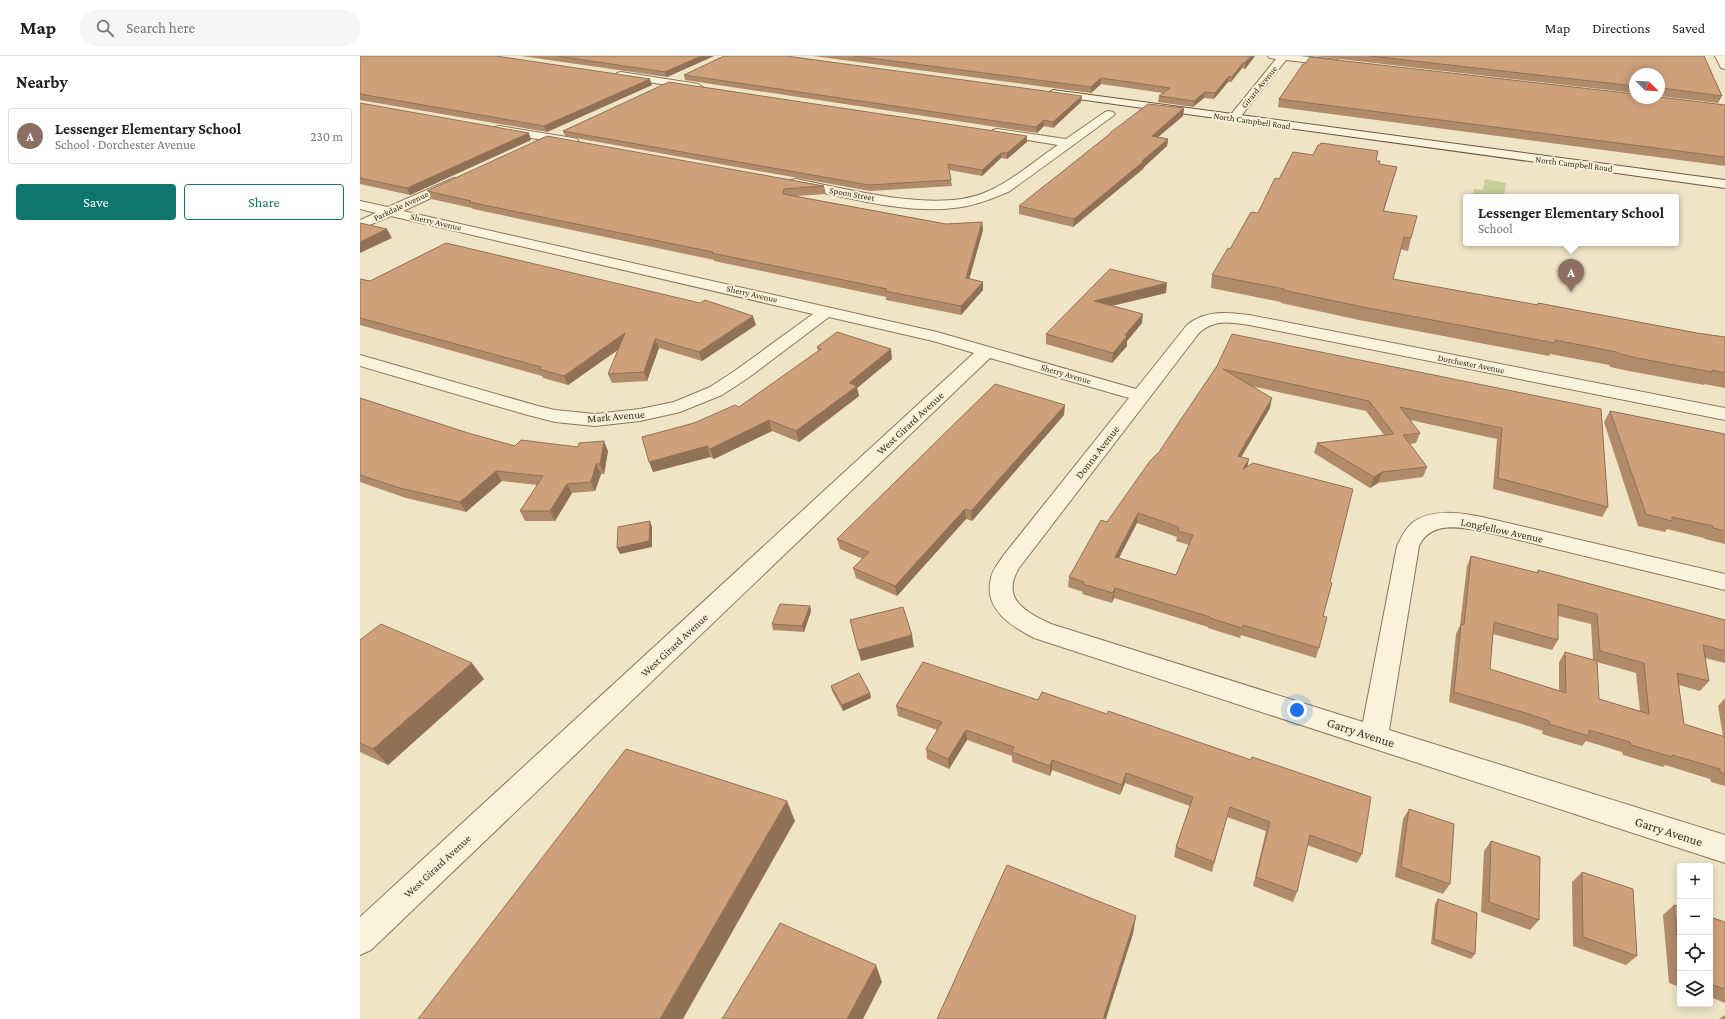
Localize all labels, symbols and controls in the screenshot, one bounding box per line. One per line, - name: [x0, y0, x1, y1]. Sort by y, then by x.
- search box: [80, 10, 360, 46]
- text: Map: [20, 17, 56, 38]
- icon: search: [94, 17, 116, 39]
- text: Search here: [126, 20, 195, 36]
- text: Map: [1545, 20, 1570, 36]
- text: Directions: [1592, 20, 1650, 36]
- text: Saved: [1672, 20, 1705, 36]
- street label: Girard Avenue: [1239, 64, 1279, 110]
- north arrow: [1629, 68, 1665, 104]
- text: Nearby: [16, 73, 68, 92]
- street label: North Campbell Road: [1213, 111, 1291, 131]
- text: Lessenger Elementary School: [55, 121, 241, 137]
- text: A: [26, 129, 34, 144]
- text: 230 m: [310, 129, 343, 144]
- text: School · Dorchester Avenue: [55, 137, 196, 152]
- street label: North Campbell Road: [1535, 154, 1613, 174]
- button: Save: [16, 184, 176, 220]
- button: Share: [184, 184, 344, 220]
- street label: Spoon Street: [829, 185, 876, 203]
- street label: Parkdale Avenue: [372, 189, 430, 223]
- popup: [1463, 194, 1679, 246]
- text: Lessenger Elementary School: [1478, 205, 1664, 221]
- street label: Sherry Avenue: [410, 211, 462, 233]
- text: School: [1478, 221, 1513, 236]
- pin: A: [1558, 259, 1584, 292]
- street label: Sherry Avenue: [726, 283, 778, 305]
- street label: Dorchester Avenue: [1437, 353, 1505, 375]
- street label: Sherry Avenue: [1040, 362, 1092, 386]
- street label: West Girard Avenue: [874, 389, 946, 457]
- street label: Mark Avenue: [587, 407, 645, 424]
- street label: Donna Avenue: [1073, 423, 1122, 481]
- street label: Longfellow Avenue: [1459, 515, 1544, 546]
- street label: West Girard Avenue: [638, 611, 710, 679]
- your location: [1287, 700, 1307, 720]
- street label: Garry Avenue: [1325, 714, 1397, 751]
- street label: Garry Avenue: [1633, 813, 1705, 850]
- street label: West Girard Avenue: [401, 832, 473, 900]
- map controls: [1677, 863, 1713, 1007]
- button: +: [1677, 863, 1713, 899]
- button: −: [1677, 899, 1713, 935]
- button: locate: [1677, 935, 1713, 971]
- button: layers: [1677, 971, 1713, 1007]

